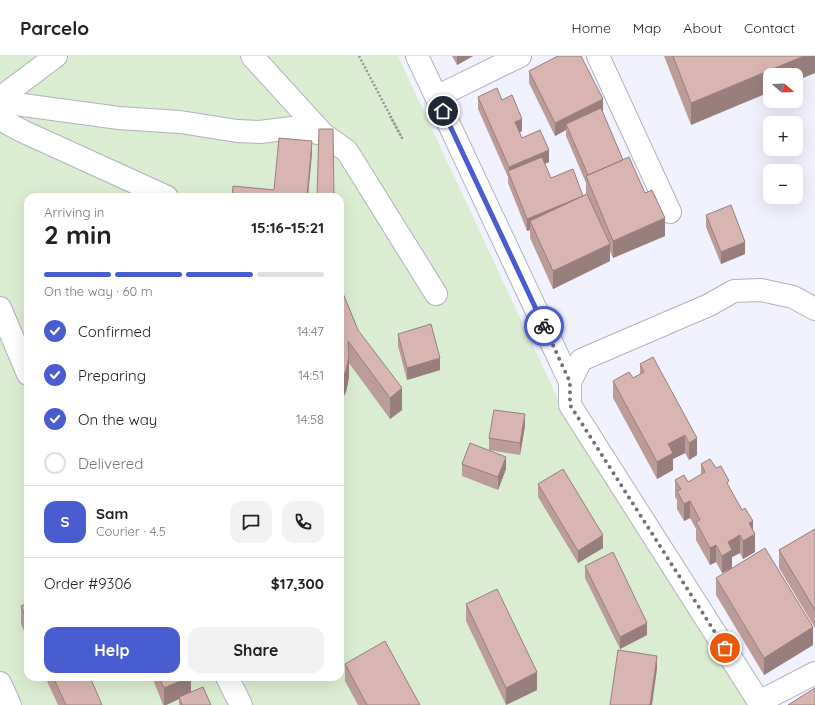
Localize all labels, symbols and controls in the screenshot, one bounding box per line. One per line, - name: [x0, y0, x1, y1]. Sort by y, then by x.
- text: Parcelo: [20, 16, 89, 40]
- text: Home: [572, 19, 611, 37]
- text: Map: [633, 19, 661, 37]
- text: About: [683, 19, 722, 37]
- text: Contact: [744, 19, 795, 37]
- north arrow: [763, 68, 803, 108]
- map controls: [763, 68, 803, 204]
- pin: [426, 94, 460, 128]
- icon: home: [432, 100, 454, 122]
- button: +: [763, 116, 803, 156]
- button: −: [763, 164, 803, 204]
- text: Arriving in: [44, 204, 104, 220]
- text: 2 min: [44, 218, 112, 251]
- text: 15:16–15:21: [251, 218, 324, 237]
- text: On the way · 60 m: [44, 283, 153, 299]
- courier: [524, 306, 564, 346]
- icon: bike: [533, 315, 555, 337]
- icon: check: [44, 320, 66, 342]
- text: Confirmed: [78, 322, 151, 341]
- text: 14:47: [297, 323, 324, 339]
- icon: check: [44, 364, 66, 386]
- text: Preparing: [78, 366, 146, 385]
- text: 14:51: [298, 367, 324, 383]
- icon: check: [44, 408, 66, 430]
- text: On the way: [78, 410, 157, 429]
- text: 14:58: [296, 411, 324, 427]
- text: Delivered: [78, 454, 143, 473]
- button: chat: [230, 501, 272, 543]
- button: phone: [282, 501, 324, 543]
- text: Sam: [96, 504, 128, 523]
- text: S: [61, 512, 69, 531]
- text: Courier · 4.5: [96, 523, 166, 539]
- text: Order #9306: [44, 574, 131, 593]
- text: $17,300: [271, 574, 324, 593]
- button: Help: [44, 627, 180, 673]
- button: Share: [188, 627, 324, 673]
- pin: [708, 631, 742, 665]
- icon: bag: [714, 637, 736, 659]

